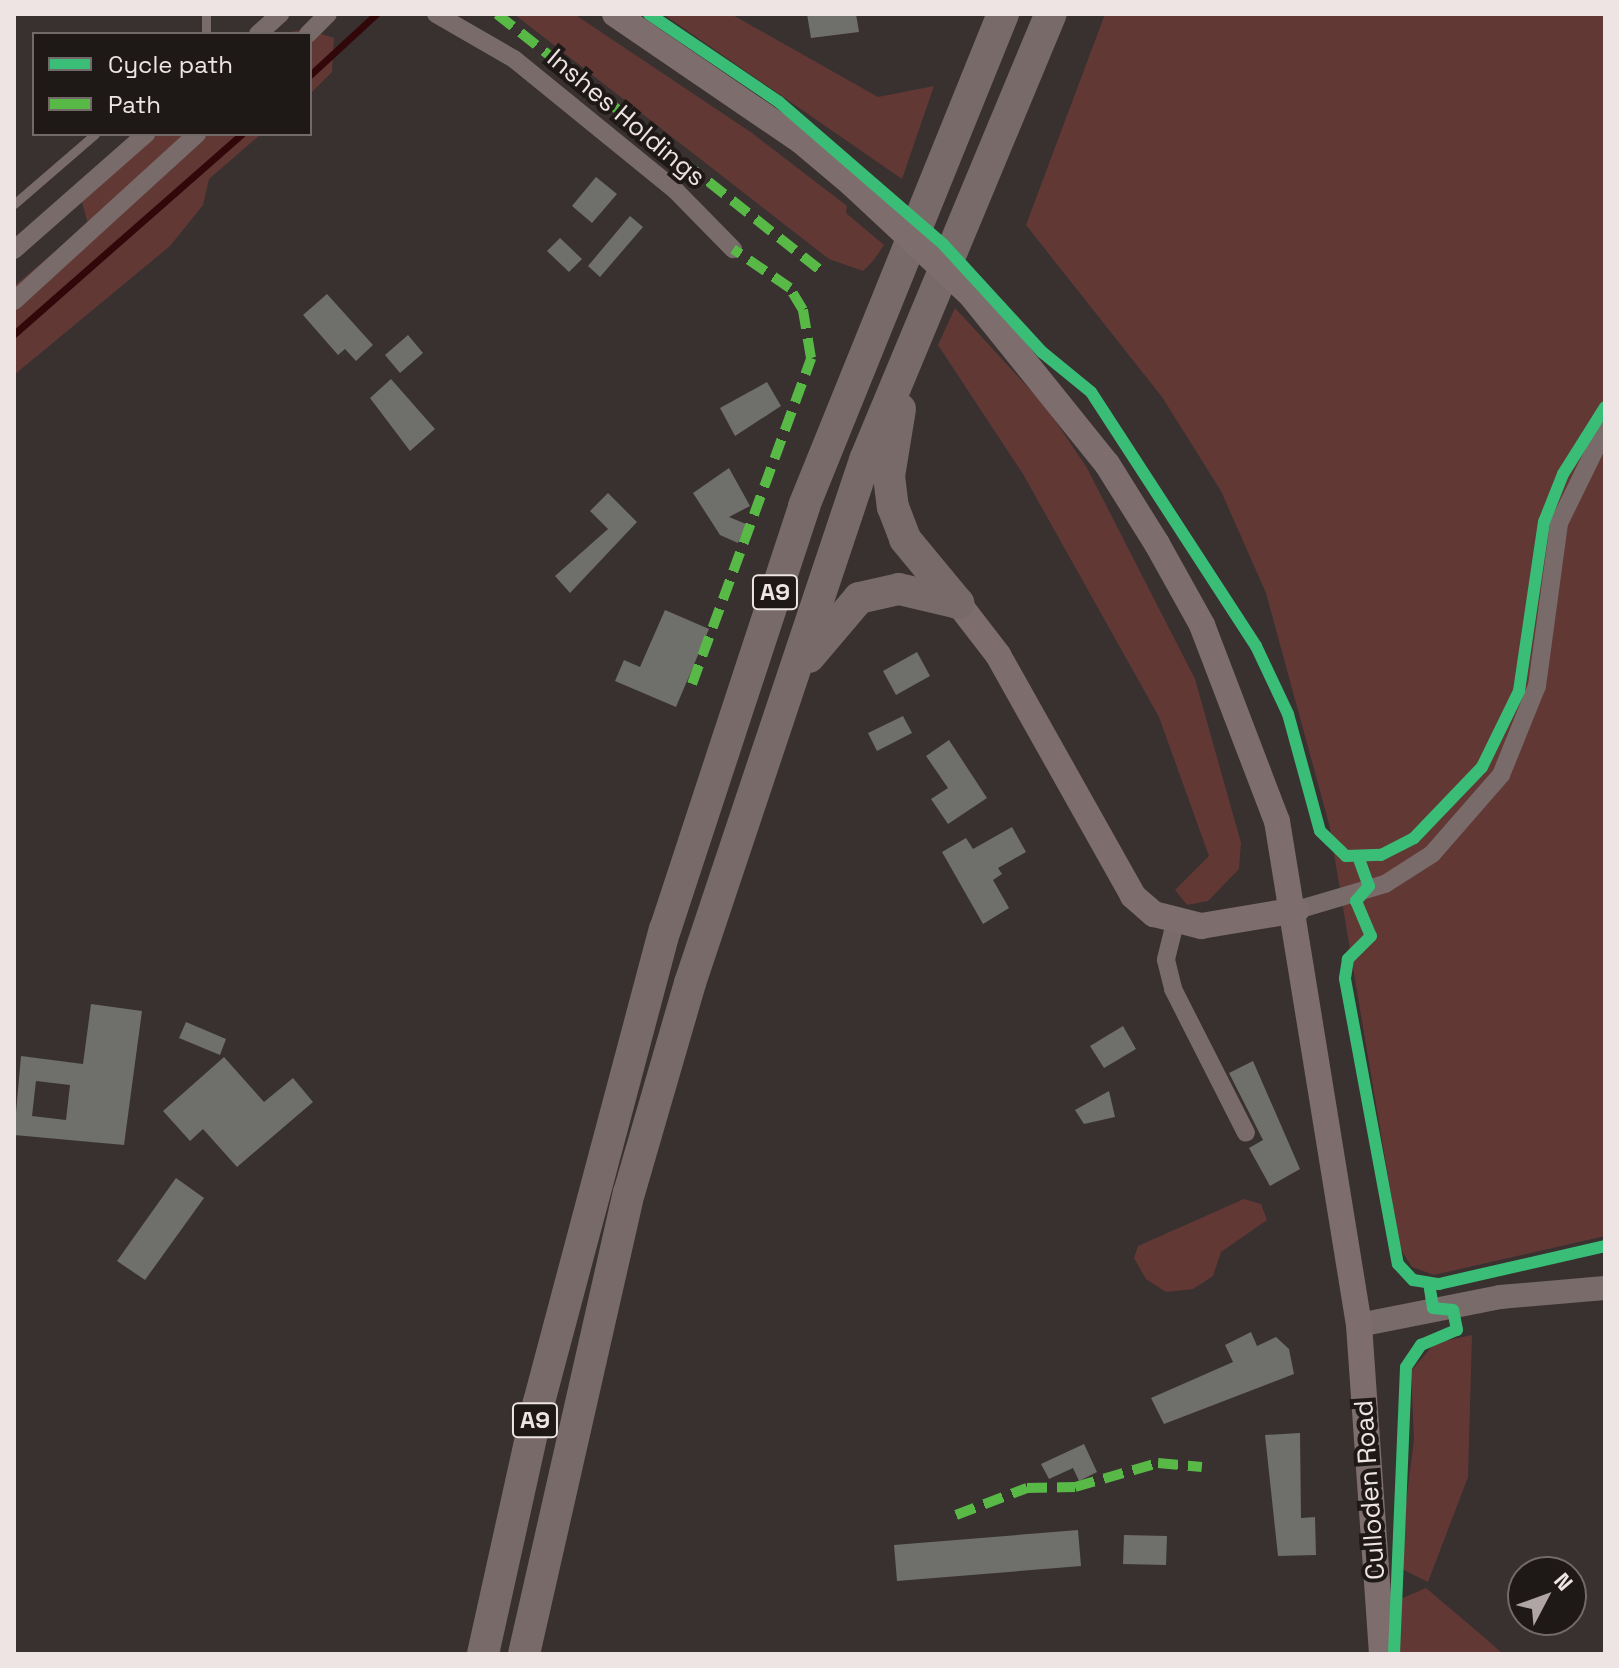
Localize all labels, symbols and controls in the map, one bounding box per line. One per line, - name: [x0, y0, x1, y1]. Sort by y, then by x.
- legend: [32, 32, 312, 136]
- street label: Inshes Holdings: [541, 43, 711, 193]
- text: Cycle path: [108, 49, 233, 80]
- text: Path: [108, 89, 161, 120]
- road number: A9: [751, 572, 799, 612]
- street label: Culloden Road: [1348, 1399, 1392, 1581]
- road number: A9: [511, 1400, 559, 1440]
- north arrow: [1507, 1556, 1587, 1636]
- text: N: [1548, 1567, 1579, 1596]

